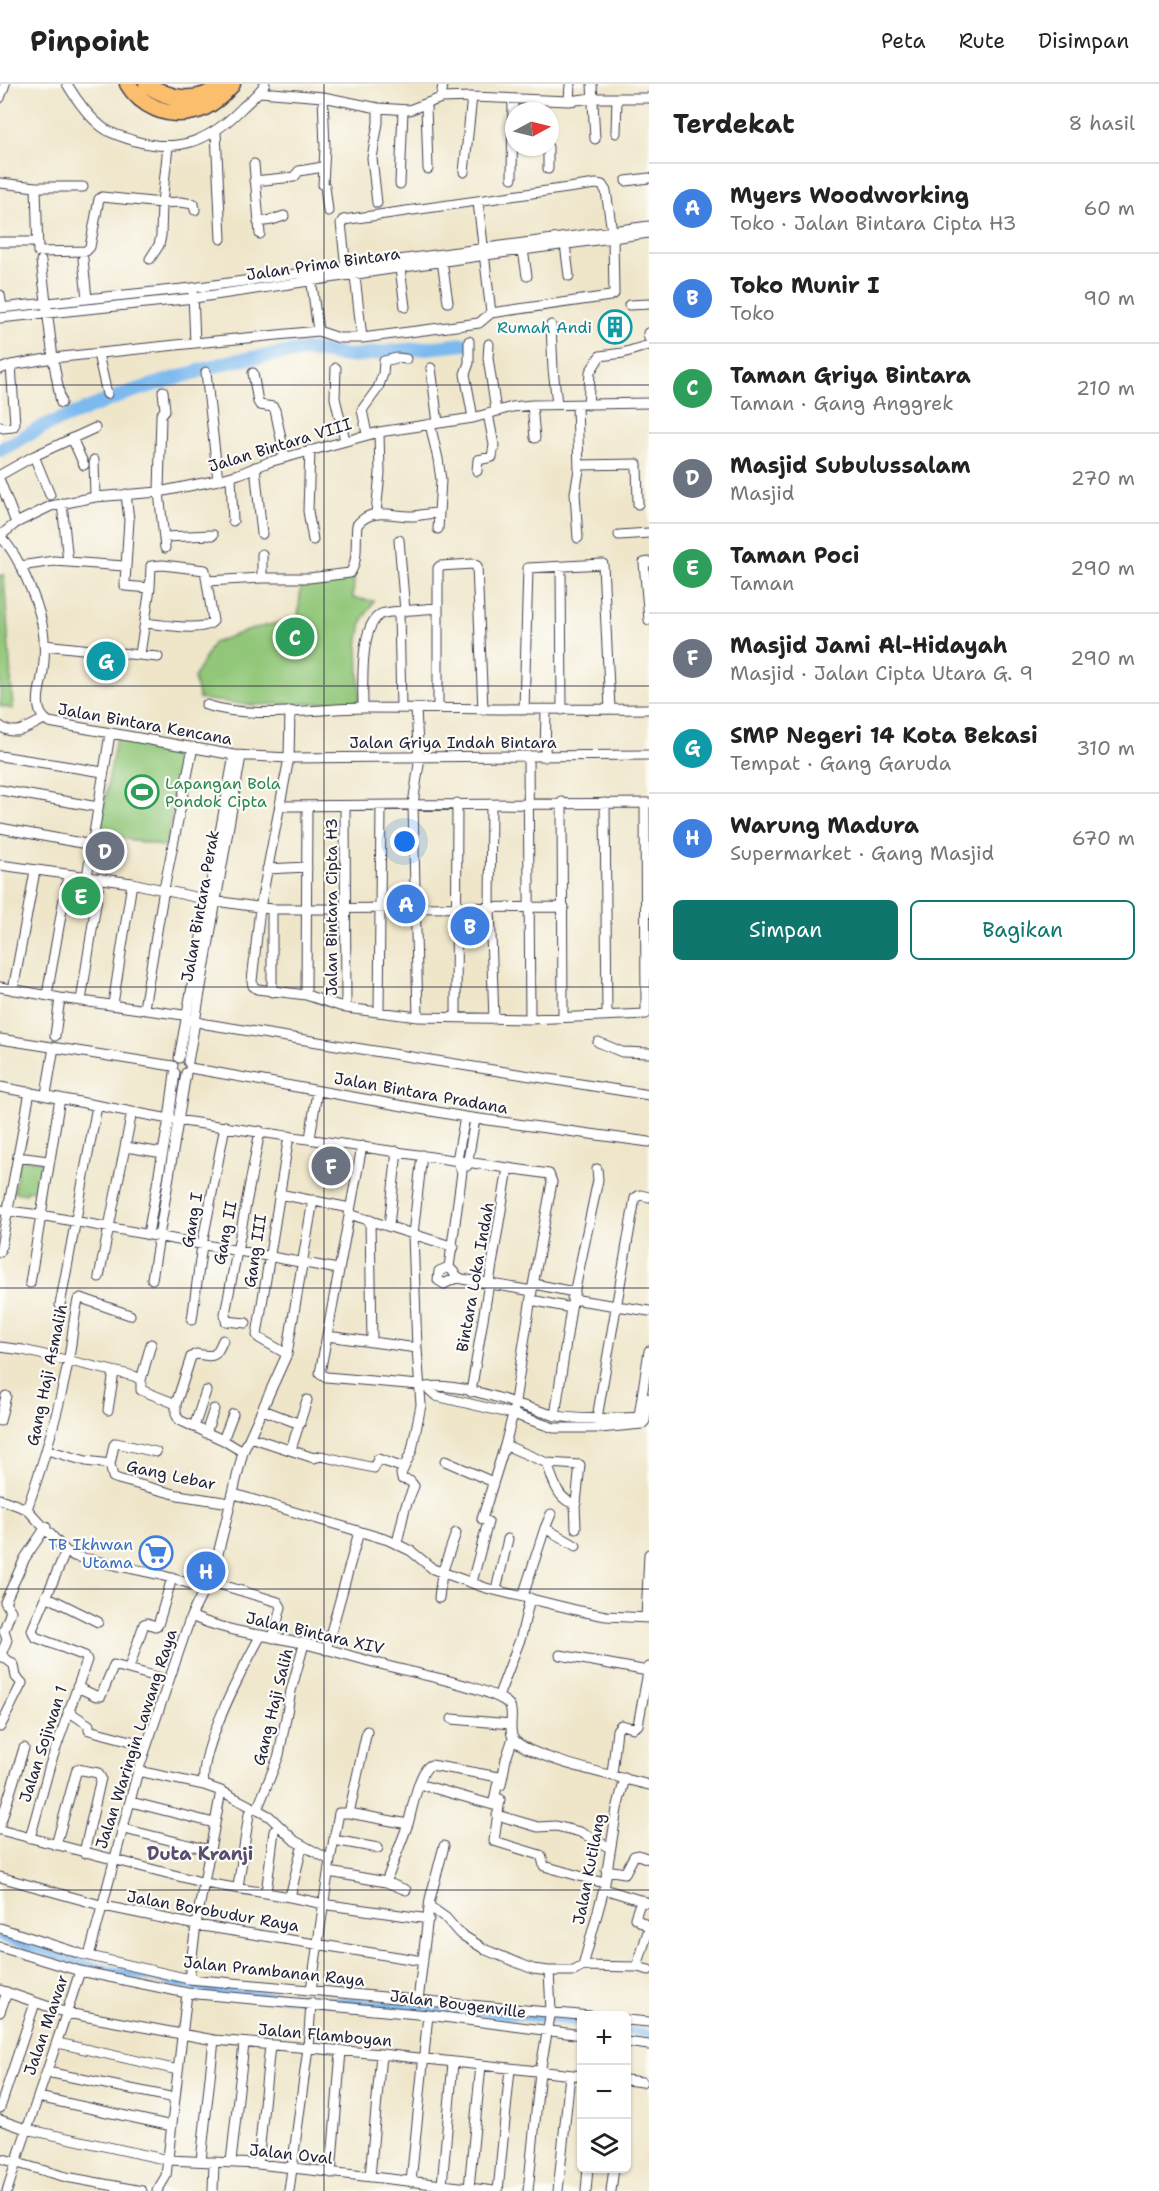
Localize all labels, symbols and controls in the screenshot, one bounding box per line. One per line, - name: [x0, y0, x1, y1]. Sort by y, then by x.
- text: Pinpoint: [30, 22, 149, 60]
- text: Peta: [881, 27, 926, 55]
- text: Rute: [959, 27, 1005, 55]
- text: Disimpan: [1038, 27, 1129, 55]
- north arrow: [505, 102, 559, 156]
- text: Terdekat: [673, 106, 795, 141]
- text: 8 hasil: [1069, 110, 1135, 136]
- text: Myers Woodworking: [730, 181, 969, 210]
- text: A: [685, 195, 700, 221]
- text: 60 m: [1083, 195, 1135, 221]
- text: Toko · Jalan Bintara Cipta H3: [730, 210, 1016, 236]
- street label: Jalan Prima Bintara: [245, 243, 401, 285]
- text: Toko Munir I: [730, 271, 880, 300]
- text: B: [686, 285, 699, 311]
- text: 90 m: [1083, 285, 1135, 311]
- text: Toko: [730, 300, 775, 326]
- building icon: Rumah Andi: [597, 309, 633, 345]
- place label: Rumah Andi: [497, 317, 592, 338]
- text: Taman Griya Bintara: [730, 361, 971, 390]
- text: C: [686, 375, 699, 401]
- text: 210 m: [1076, 375, 1135, 401]
- text: Taman · Gang Anggrek: [730, 390, 954, 416]
- street label: Jalan Bintara VIII: [206, 413, 354, 477]
- text: Masjid Subulussalam: [730, 451, 971, 480]
- text: D: [685, 465, 700, 491]
- text: 270 m: [1071, 465, 1135, 491]
- text: Masjid: [730, 480, 794, 506]
- text: Taman Poci: [730, 541, 859, 570]
- text: E: [686, 555, 699, 581]
- text: 290 m: [1070, 555, 1135, 581]
- text: Taman: [730, 570, 794, 596]
- pin: C: [276, 614, 314, 660]
- text: Masjid Jami Al-Hidayah: [730, 631, 1007, 660]
- pin: G: [86, 638, 126, 684]
- text: F: [687, 645, 698, 671]
- text: 290 m: [1070, 645, 1135, 671]
- text: Masjid · Jalan Cipta Utara G. 9: [730, 660, 1033, 686]
- street label: Jalan Bintara Kencana: [56, 698, 234, 750]
- text: SMP Negeri 14 Kota Bekasi: [730, 721, 1038, 750]
- street label: Jalan Griya Indah Bintara: [349, 732, 557, 753]
- text: G: [684, 735, 701, 761]
- text: 310 m: [1076, 735, 1135, 761]
- text: Tempat · Gang Garuda: [730, 750, 951, 776]
- place label: Lapangan Bola Pondok Cipta: [165, 773, 281, 812]
- sports icon: Lapangan Bola Pondok Cipta: [124, 774, 160, 810]
- text: Warung Madura: [730, 811, 919, 840]
- street label: Jalan Bintara Cipta H3: [321, 818, 342, 996]
- text: H: [685, 825, 700, 851]
- text: 670 m: [1072, 825, 1135, 851]
- your location: [390, 827, 419, 856]
- pin: D: [86, 828, 124, 873]
- street label: Jalan Bintara Perak: [176, 828, 224, 984]
- text: Supermarket · Gang Masjid: [730, 840, 994, 866]
- pin: E: [62, 874, 100, 918]
- pin: A: [386, 882, 426, 926]
- button: Simpan: [673, 900, 898, 960]
- button: Bagikan: [910, 900, 1135, 960]
- pin: B: [450, 904, 490, 948]
- street label: Jalan Bintara Pradana: [332, 1067, 510, 1119]
- pin: F: [312, 1144, 350, 1188]
- street label: Gang I: [177, 1191, 207, 1249]
- street label: Gang II: [209, 1199, 242, 1267]
- street label: Bintara Loka Indah: [451, 1200, 499, 1354]
- street label: Gang III: [239, 1213, 271, 1289]
- street label: Gang Haji Asmalih: [22, 1302, 72, 1448]
- street label: Gang Lebar: [124, 1455, 218, 1495]
- place label: TB Ikhwan Utama: [48, 1534, 133, 1573]
- supermarket icon: TB Ikhwan Utama: [138, 1535, 174, 1571]
- pin: H: [186, 1548, 226, 1594]
- street label: Jalan Bintara XIV: [244, 1607, 386, 1659]
- street label: Jalan Waringin Lawang Raya: [90, 1626, 182, 1852]
- street label: Gang Haji Salih: [248, 1646, 298, 1768]
- street label: Jalan Sojiwan 1: [14, 1683, 72, 1805]
- street label: Jalan Kutilang: [568, 1811, 610, 1927]
- district label: Duta Kranji: [147, 1842, 253, 1866]
- street label: Jalan Borobudur Raya: [125, 1885, 301, 1937]
- street label: Jalan Prambanan Raya: [182, 1951, 366, 1991]
- street label: Jalan Mawar: [19, 1972, 73, 2078]
- street label: Jalan Bougenville: [389, 1985, 527, 2023]
- map controls: [577, 2011, 631, 2173]
- button: +: [577, 2011, 631, 2065]
- street label: Jalan Flamboyan: [257, 2019, 393, 2051]
- button: −: [577, 2065, 631, 2119]
- button: layers: [577, 2119, 631, 2173]
- street label: Jalan Oval: [248, 2139, 334, 2169]

